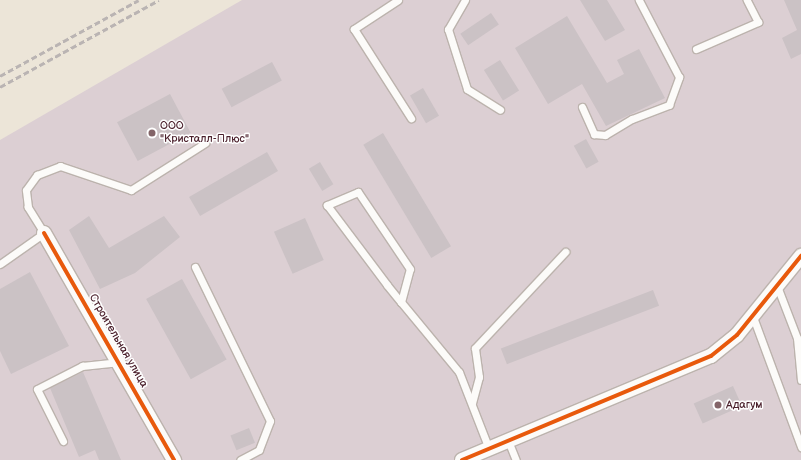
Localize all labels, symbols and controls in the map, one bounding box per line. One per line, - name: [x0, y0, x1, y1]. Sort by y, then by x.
- place label: ООО "Кристалл-Плюс": [160, 120, 249, 146]
- marker: ООО "Кристалл-Плюс": [147, 128, 157, 138]
- street label: Строительная улица: [86, 292, 150, 390]
- place label: Адагум: [726, 398, 762, 412]
- marker: Адагум: [713, 400, 723, 410]

